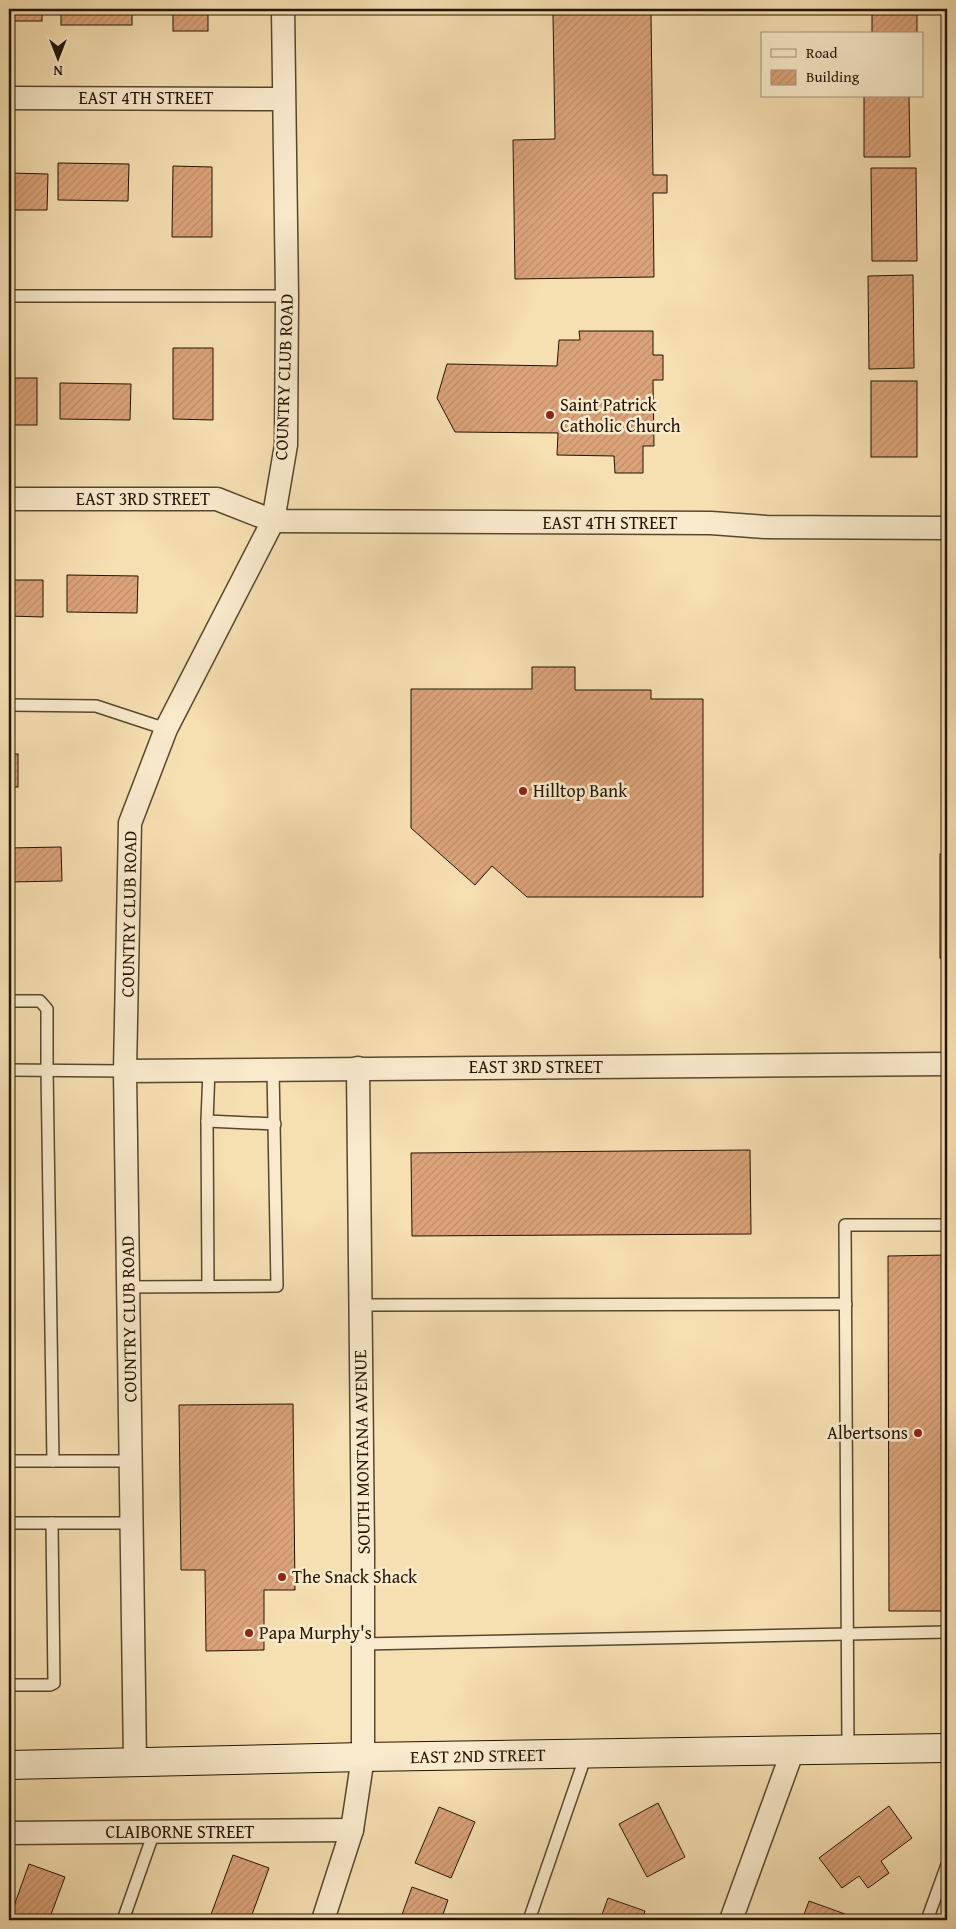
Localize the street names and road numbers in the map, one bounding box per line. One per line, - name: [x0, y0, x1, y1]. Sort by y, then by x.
- street label: EAST 4TH STREET: [78, 84, 214, 111]
- street label: COUNTRY CLUB ROAD: [267, 293, 300, 461]
- street label: EAST 3RD STREET: [76, 485, 210, 512]
- street label: EAST 4TH STREET: [542, 509, 678, 536]
- street label: COUNTRY CLUB ROAD: [114, 830, 143, 998]
- street label: EAST 3RD STREET: [469, 1053, 603, 1080]
- street label: COUNTRY CLUB ROAD: [114, 1235, 143, 1403]
- street label: SOUTH MONTANA AVENUE: [346, 1349, 377, 1555]
- street label: EAST 2ND STREET: [410, 1741, 546, 1770]
- street label: CLAIBORNE STREET: [106, 1818, 254, 1845]

